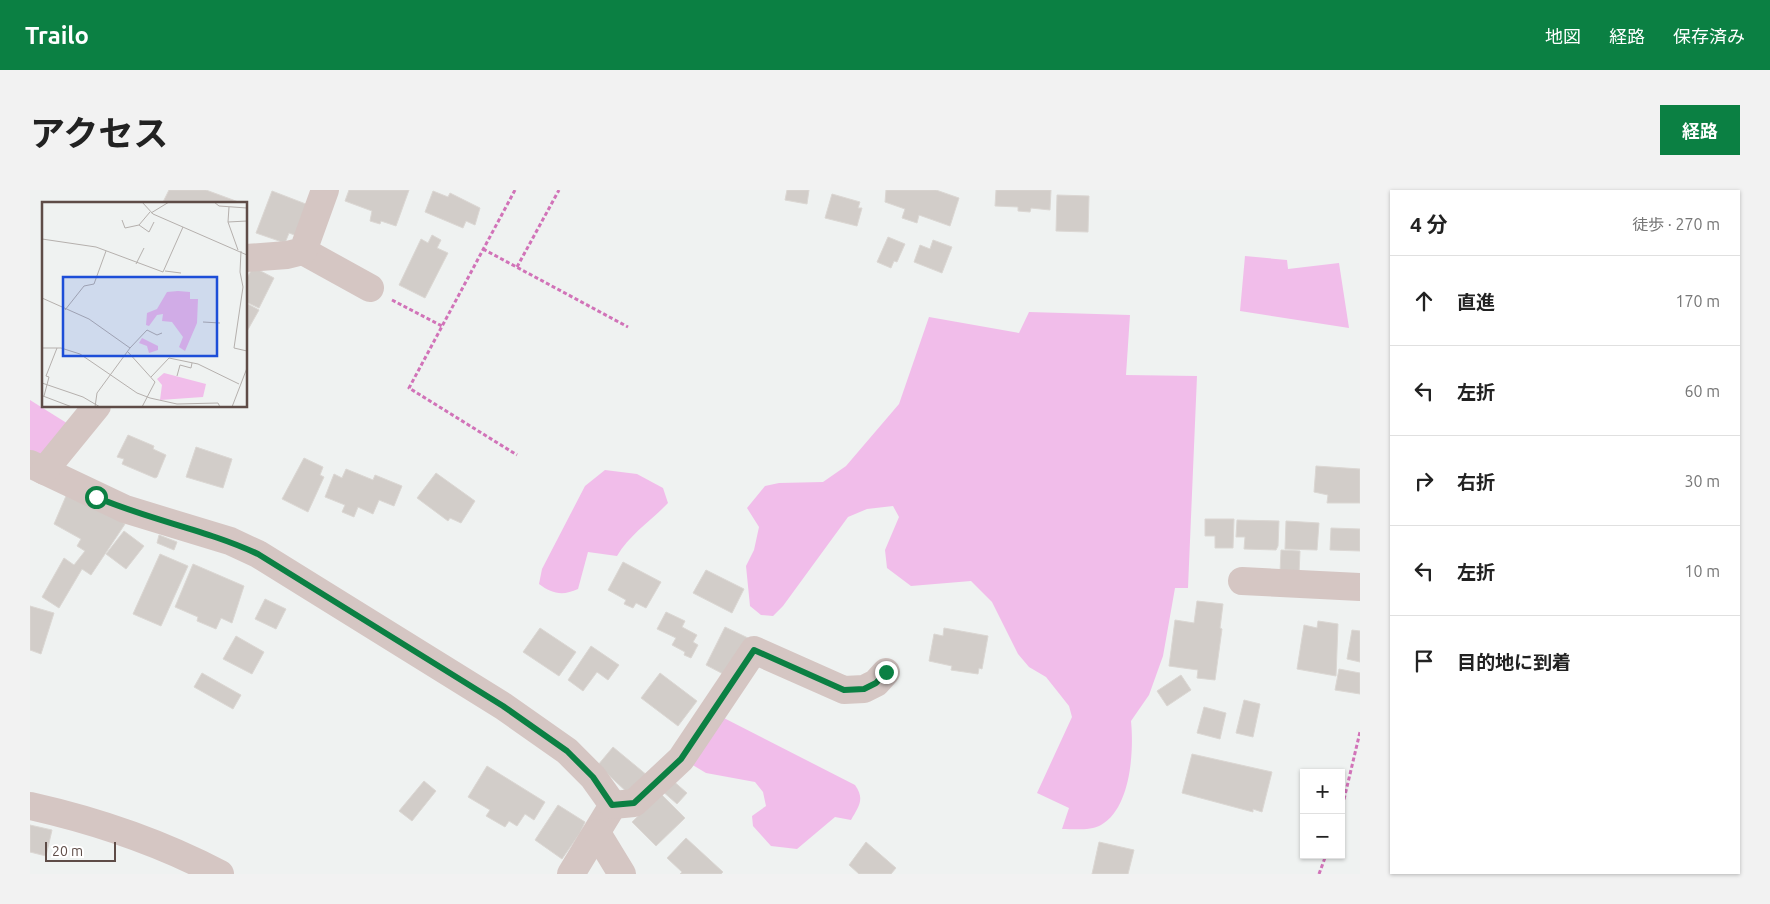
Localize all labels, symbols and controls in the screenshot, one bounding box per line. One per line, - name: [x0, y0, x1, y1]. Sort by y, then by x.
- text: Trailo: [25, 22, 89, 49]
- text: 地図: [1545, 26, 1581, 46]
- text: 経路: [1609, 26, 1645, 46]
- text: 保存済み: [1673, 26, 1745, 46]
- button: 経路: [1660, 105, 1740, 155]
- text: アクセス: [30, 113, 168, 153]
- inset map: [42, 202, 248, 408]
- text: 4 分: [1410, 212, 1448, 236]
- text: 徒歩 · 270 m: [1632, 215, 1720, 233]
- icon: ahead: [1410, 287, 1438, 315]
- text: 直進: [1457, 291, 1495, 313]
- text: 170 m: [1675, 292, 1720, 310]
- icon: left: [1410, 377, 1438, 405]
- text: 左折: [1457, 381, 1495, 403]
- text: 60 m: [1684, 382, 1720, 400]
- icon: right: [1410, 467, 1438, 495]
- text: 右折: [1457, 471, 1495, 493]
- text: 30 m: [1684, 472, 1720, 490]
- route start: [85, 486, 108, 509]
- icon: left: [1410, 557, 1438, 585]
- text: 左折: [1457, 561, 1495, 583]
- text: 10 m: [1684, 562, 1720, 580]
- icon: arrive: [1410, 647, 1438, 675]
- text: 目的地に到着: [1457, 651, 1571, 673]
- route end: [875, 661, 898, 684]
- map controls: [1300, 769, 1345, 859]
- button: +: [1300, 769, 1345, 814]
- button: −: [1300, 814, 1345, 859]
- scale bar: [45, 839, 116, 862]
- text: 20 m: [52, 843, 83, 859]

